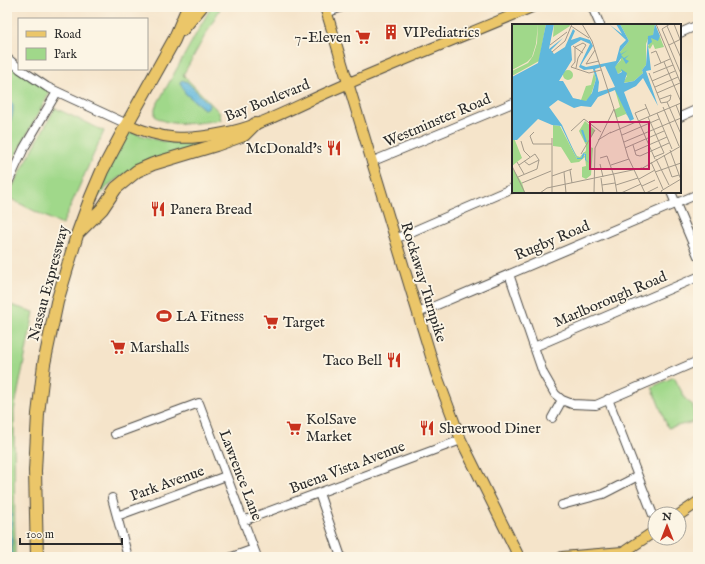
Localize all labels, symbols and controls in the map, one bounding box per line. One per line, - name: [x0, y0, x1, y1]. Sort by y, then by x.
- legend: [18, 18, 148, 70]
- building icon: VIPediatrics: [382, 23, 400, 41]
- place label: VIPediatrics: [402, 23, 479, 42]
- inset map: [512, 24, 681, 193]
- text: Road: [54, 27, 82, 42]
- place label: 7-Eleven: [294, 28, 351, 47]
- supermarket icon: 7-Eleven: [354, 28, 372, 46]
- text: Park: [54, 47, 77, 62]
- street label: Bay Boulevard: [222, 74, 313, 126]
- street label: Westminster Road: [381, 89, 494, 152]
- place label: McDonald's: [246, 139, 322, 158]
- restaurant icon: McDonald's: [325, 139, 343, 157]
- restaurant icon: Panera Bread: [149, 200, 167, 218]
- place label: Panera Bread: [170, 200, 253, 219]
- street label: Rugby Road: [512, 216, 594, 265]
- street label: Rockaway Turnpike: [396, 220, 451, 345]
- street label: Nassau Expressway: [24, 222, 73, 343]
- street label: Marlborough Road: [551, 267, 670, 332]
- sports icon: LA Fitness: [155, 307, 173, 325]
- place label: LA Fitness: [176, 307, 244, 326]
- supermarket icon: Target: [262, 313, 280, 331]
- place label: Target: [283, 313, 325, 332]
- supermarket icon: Marshalls: [109, 338, 127, 356]
- place label: Marshalls: [130, 338, 189, 357]
- place label: Taco Bell: [323, 351, 383, 370]
- restaurant icon: Taco Bell: [385, 351, 403, 369]
- place label: KolSave Market: [306, 410, 357, 446]
- supermarket icon: KolSave Market: [285, 419, 303, 437]
- restaurant icon: Sherwood Diner: [418, 419, 436, 437]
- place label: Sherwood Diner: [439, 419, 541, 438]
- street label: Lawrence Lane: [214, 427, 267, 523]
- street label: Buena Vista Avenue: [287, 437, 408, 498]
- street label: Park Avenue: [127, 461, 207, 506]
- north arrow: [647, 506, 687, 546]
- text: N: [661, 510, 672, 524]
- scale bar: [20, 520, 122, 546]
- text: 100 m: [26, 527, 54, 542]

